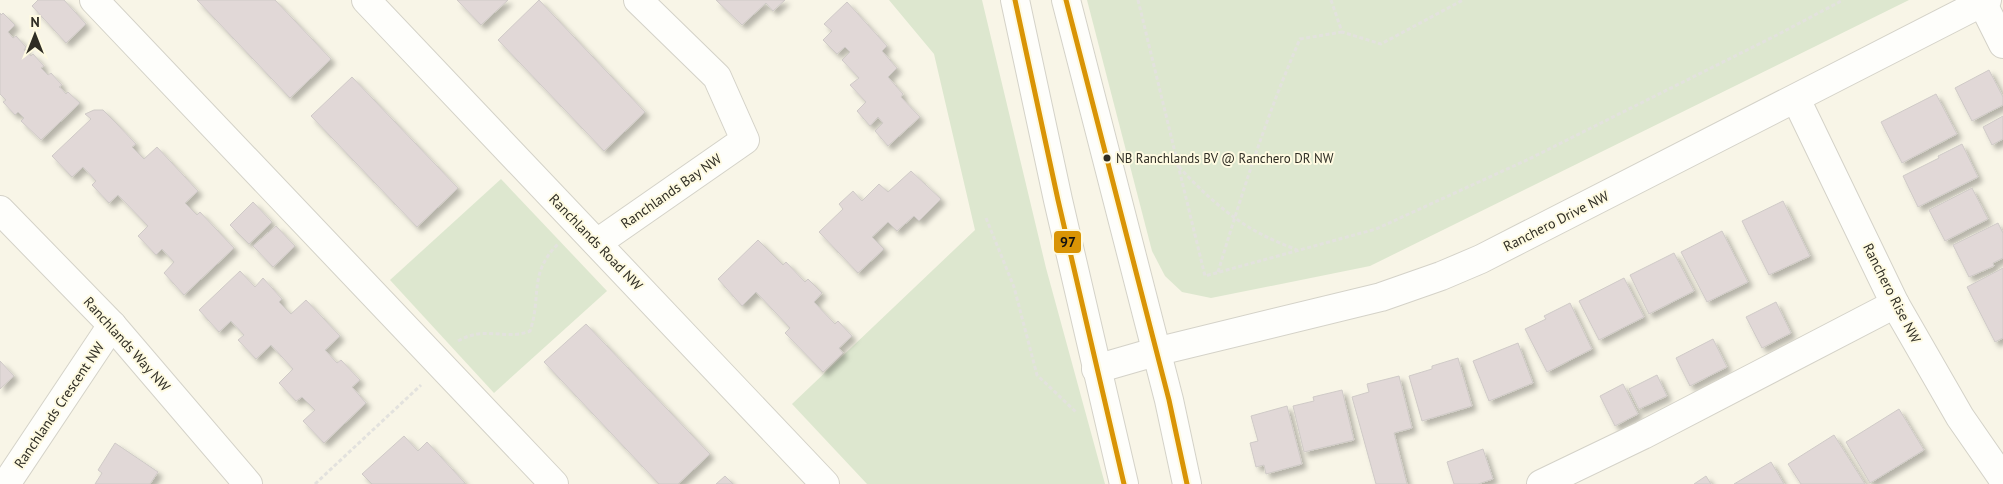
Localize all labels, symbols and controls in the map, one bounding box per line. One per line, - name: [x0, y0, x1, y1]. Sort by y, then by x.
- north arrow: [10, 10, 60, 60]
- text: N: [30, 13, 40, 31]
- street label: Ranchlands Bay NW: [617, 149, 725, 232]
- place label: NB Ranchlands BV @ Ranchero DR NW: [1116, 150, 1334, 167]
- marker: NB Ranchlands BV @ Ranchero DR NW: [1102, 153, 1112, 163]
- street label: Ranchero Drive NW: [1500, 186, 1612, 255]
- street label: Ranchlands Road NW: [545, 190, 647, 294]
- line badge: 97: [1053, 230, 1082, 254]
- text: 97: [1060, 233, 1076, 251]
- street label: Ranchero Rise NW: [1859, 240, 1925, 346]
- street label: Ranchlands Way NW: [80, 293, 174, 395]
- street label: Ranchlands Crescent NW: [10, 338, 108, 472]

